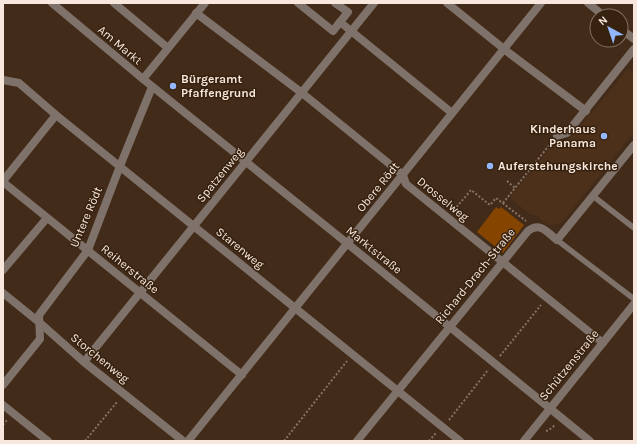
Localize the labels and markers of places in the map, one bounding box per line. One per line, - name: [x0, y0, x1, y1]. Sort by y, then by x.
- place label: Bürgeramt Pfaffengrund: [181, 72, 256, 100]
- marker: Bürgeramt Pfaffengrund: [168, 81, 178, 91]
- place label: Kinderhaus Panama: [530, 122, 596, 150]
- marker: Kinderhaus Panama: [599, 131, 609, 141]
- place label: Auferstehungskirche: [498, 159, 618, 173]
- marker: Auferstehungskirche: [485, 161, 495, 171]

